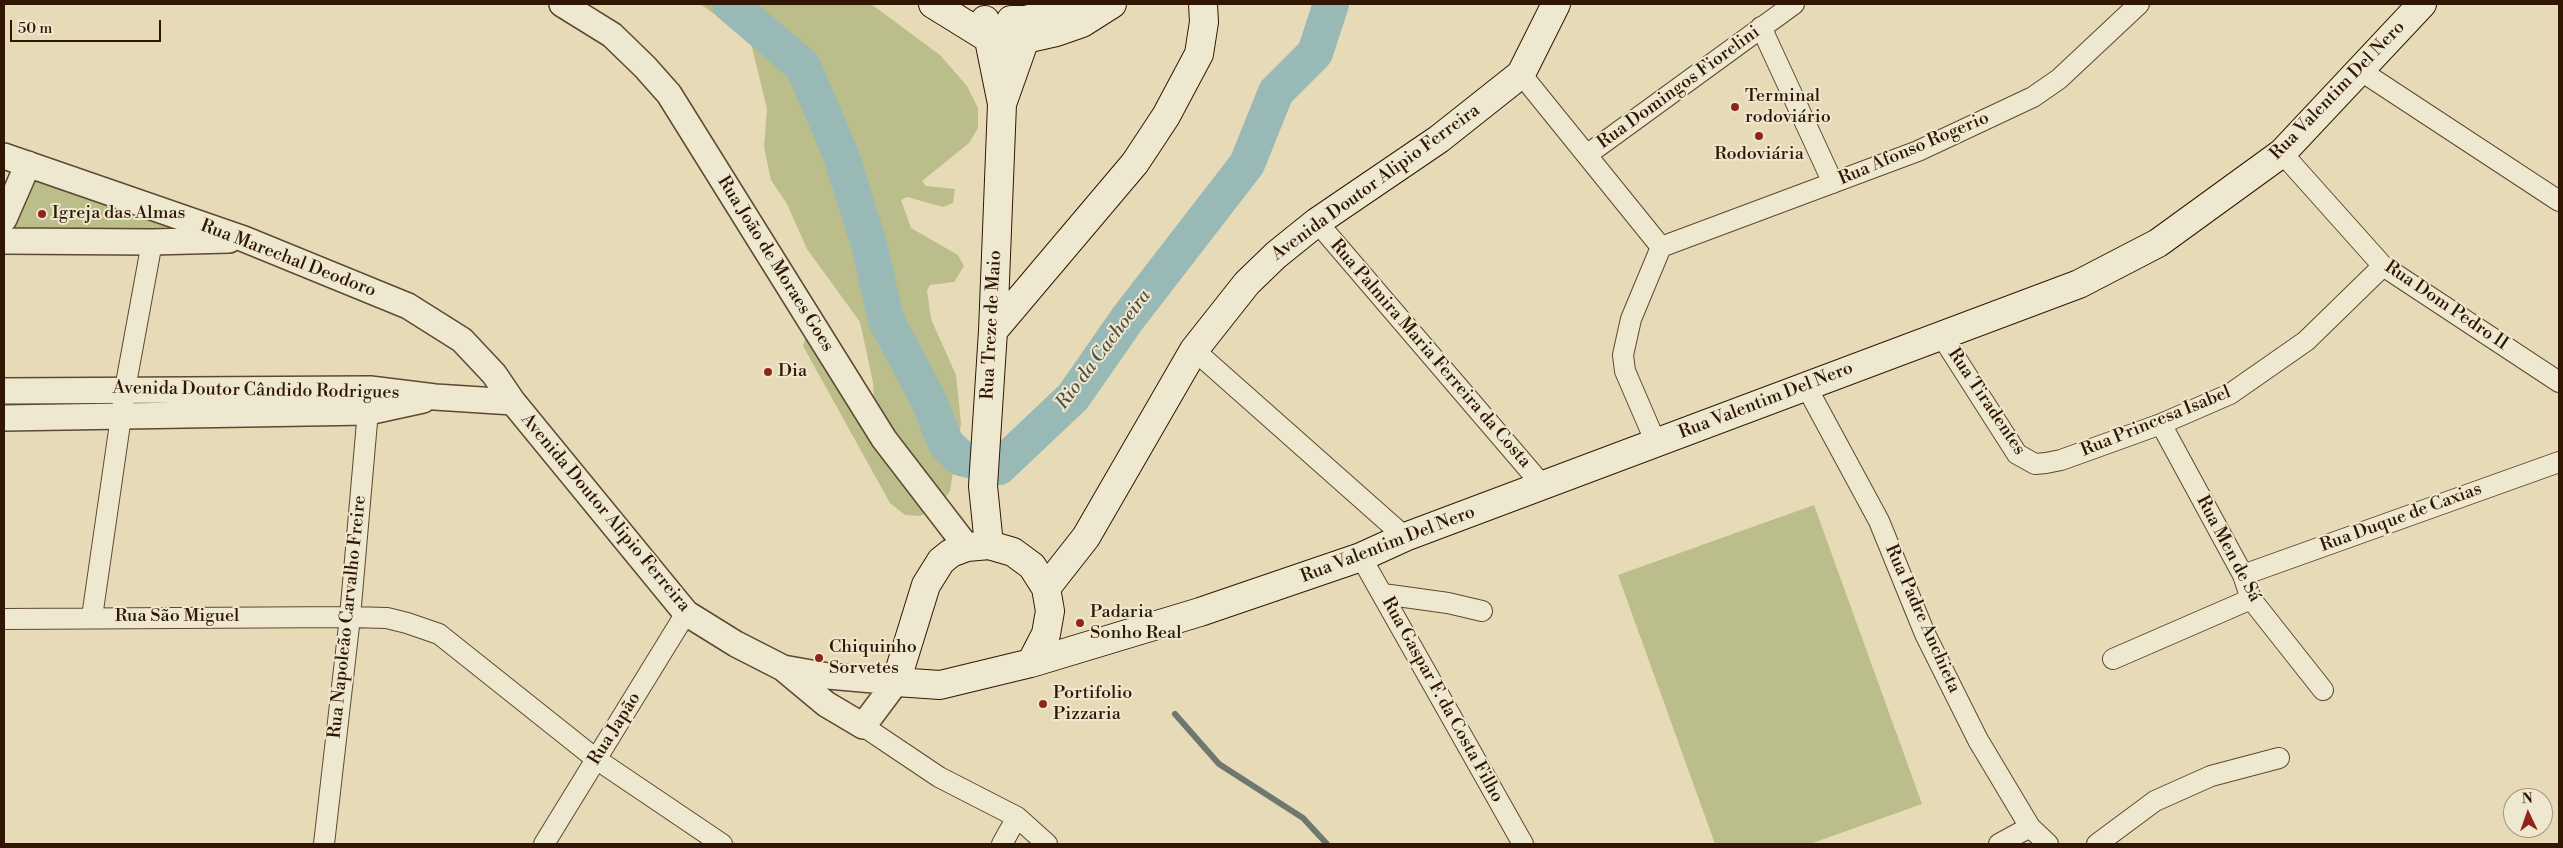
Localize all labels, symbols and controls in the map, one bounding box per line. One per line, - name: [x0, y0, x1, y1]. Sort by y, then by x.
- scale bar: [12, 10, 164, 42]
- street label: Rua Valentim Del Nero: [2266, 17, 2410, 165]
- text: 50 m: [18, 19, 52, 38]
- street label: Rua Domingos Fiorelini: [1594, 22, 1764, 154]
- place label: Terminal rodoviário: [1745, 86, 1831, 128]
- street label: Avenida Doutor Alipio Ferreira: [1268, 100, 1484, 266]
- marker: Terminal rodoviário: [1729, 101, 1741, 113]
- street label: Rua Afonso Rogerio: [1836, 108, 1992, 190]
- marker: Rodoviária: [1753, 130, 1765, 142]
- place label: Rodoviária: [1714, 144, 1804, 166]
- street label: Rua João de Moraes Goes: [712, 172, 838, 356]
- place label: Igreja das Almas: [52, 203, 185, 225]
- marker: Igreja das Almas: [36, 208, 48, 220]
- street label: Rua Marechal Deodoro: [197, 216, 379, 302]
- street label: Rua Palmira Maria Ferreira da Costa: [1325, 235, 1535, 473]
- street label: Rua Treze de Maio: [977, 250, 1007, 400]
- street label: Rua Dom Pedro II: [2380, 257, 2512, 355]
- water label: Rio da Cachoeira: [1052, 286, 1156, 414]
- street label: Rua Tiradentes: [1942, 345, 2030, 459]
- street label: Rua Valentim Del Nero: [1676, 358, 1856, 444]
- place label: Dia: [778, 361, 807, 383]
- marker: Dia: [762, 366, 774, 378]
- street label: Avenida Doutor Cândido Rodrigues: [112, 378, 400, 404]
- street label: Rua Princesa Isabel: [2078, 382, 2234, 462]
- street label: Avenida Doutor Alipio Ferreira: [516, 409, 694, 617]
- street label: Rua Duque de Caxias: [2317, 479, 2485, 557]
- street label: Rua Men de Sá: [2191, 492, 2265, 606]
- street label: Rua Napoleão Carvalho Freire: [324, 494, 372, 740]
- street label: Rua Valentim Del Nero: [1298, 502, 1478, 588]
- street label: Rua Padre Anchieta: [1880, 541, 1964, 697]
- street label: Rua Gaspar F. da Costa Filho: [1376, 593, 1508, 807]
- place label: Padaria Sonho Real: [1090, 602, 1182, 644]
- street label: Rua São Miguel: [115, 606, 239, 628]
- marker: Padaria Sonho Real: [1074, 617, 1086, 629]
- place label: Chiquinho Sorvetes: [829, 637, 917, 680]
- marker: Chiquinho Sorvetes: [813, 652, 825, 664]
- place label: Portifolio Pizzaria: [1053, 683, 1132, 726]
- street label: Rua Japão: [584, 689, 646, 769]
- marker: Portifolio Pizzaria: [1037, 698, 1049, 710]
- north arrow: [2503, 788, 2553, 838]
- text: N: [2521, 790, 2533, 808]

